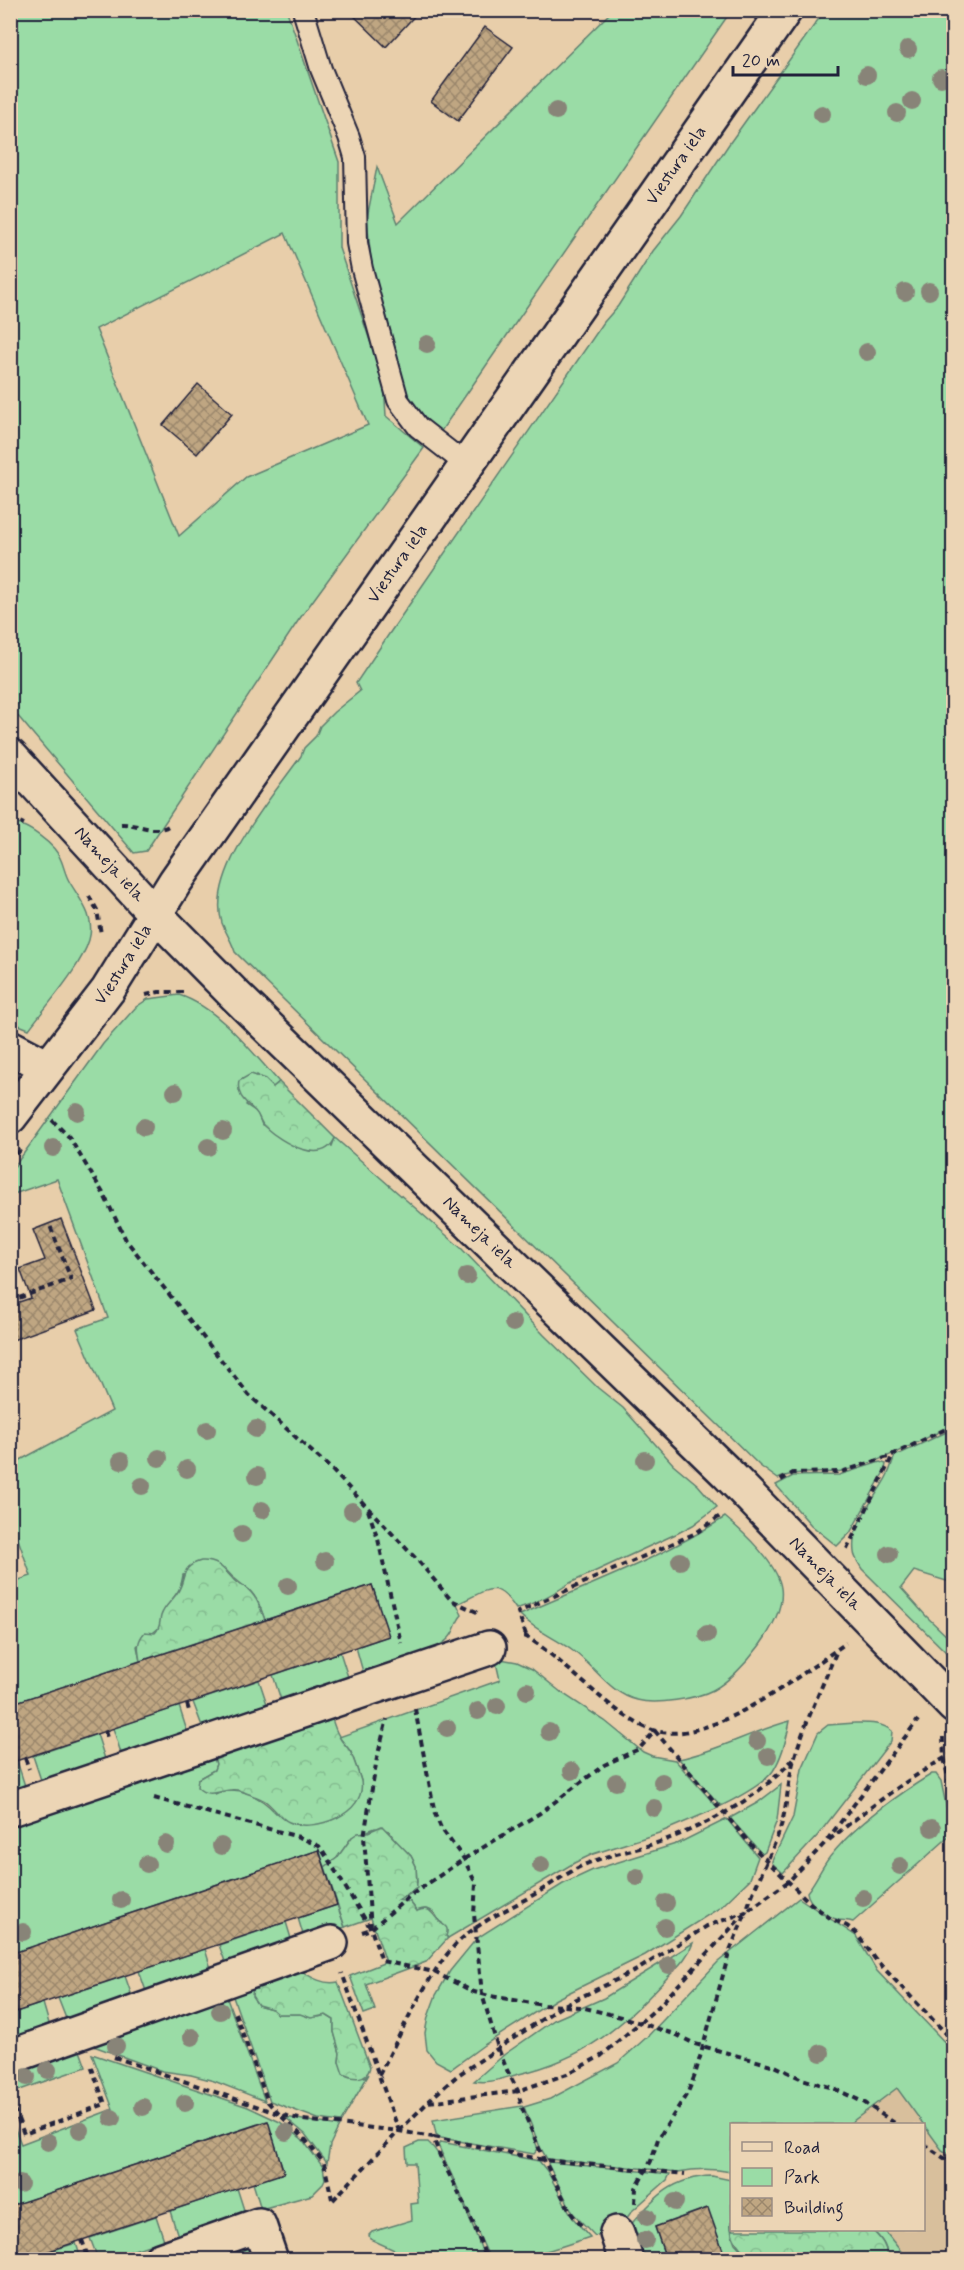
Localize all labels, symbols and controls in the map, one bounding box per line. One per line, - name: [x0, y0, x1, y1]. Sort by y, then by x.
- scale bar: [733, 39, 838, 77]
- text: 20 m: [742, 49, 780, 73]
- street label: Viestura iela: [640, 121, 712, 210]
- street label: Viestura iela: [362, 519, 434, 608]
- street label: Nameja iela: [69, 821, 150, 907]
- street label: Viestura iela: [89, 920, 158, 1010]
- street label: Nameja iela: [437, 1191, 522, 1274]
- street label: Nameja iela: [784, 1531, 867, 1616]
- legend: [730, 2123, 925, 2231]
- text: Road: [784, 2136, 820, 2160]
- text: Park: [784, 2166, 820, 2190]
- text: Building: [784, 2196, 844, 2222]

